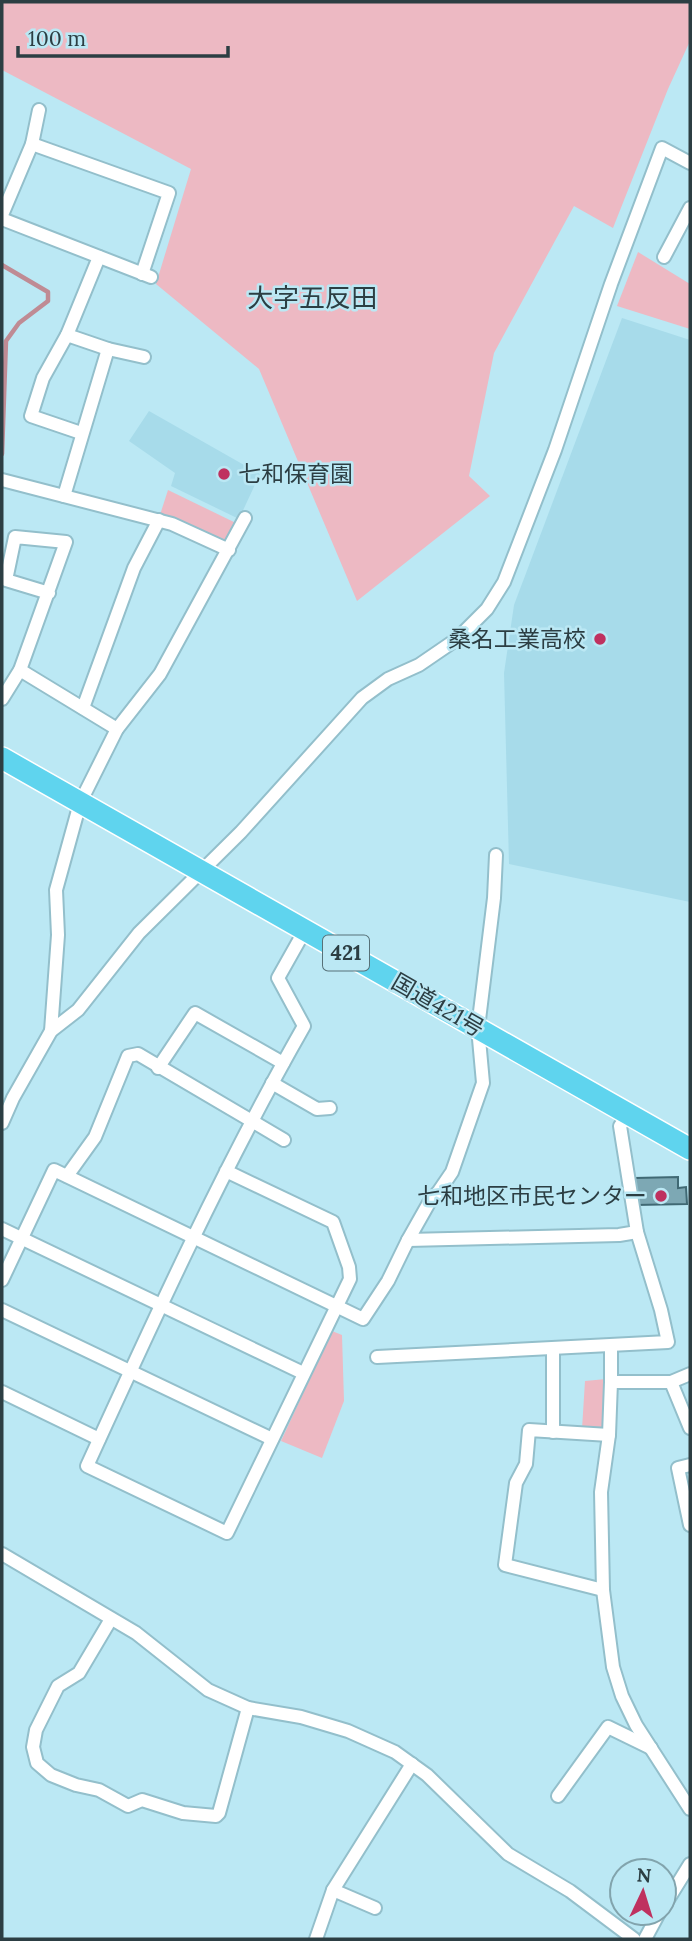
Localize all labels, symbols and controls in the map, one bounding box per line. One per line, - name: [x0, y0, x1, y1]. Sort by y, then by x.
- scale bar: [18, 14, 228, 58]
- text: 100 m: [28, 25, 86, 52]
- district label: 大字五反田: [247, 281, 377, 314]
- place label: 七和保育園: [238, 459, 353, 488]
- marker: 七和保育園: [216, 466, 232, 482]
- place label: 桑名工業高校: [448, 624, 586, 653]
- marker: 桑名工業高校: [592, 631, 608, 647]
- road number: 421: [323, 936, 369, 970]
- street label: 国道421号: [387, 966, 490, 1043]
- place label: 七和地区市民センター: [417, 1181, 647, 1210]
- marker: 七和地区市民センター: [653, 1188, 669, 1204]
- north arrow: [608, 1857, 678, 1927]
- text: N: [636, 1863, 653, 1888]

